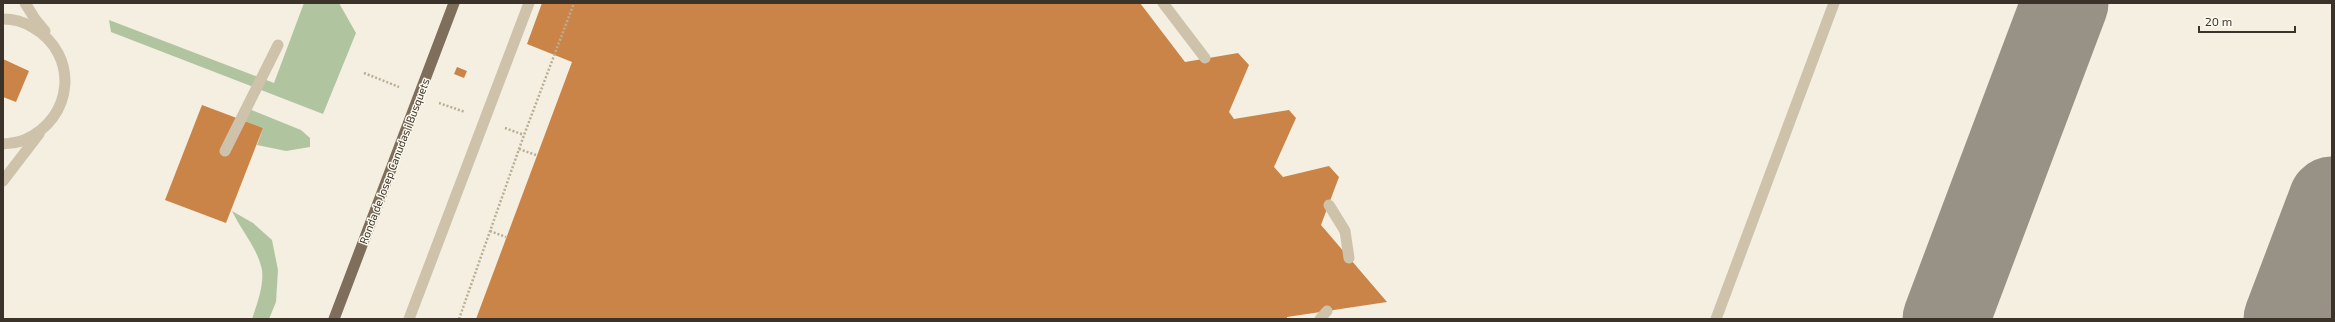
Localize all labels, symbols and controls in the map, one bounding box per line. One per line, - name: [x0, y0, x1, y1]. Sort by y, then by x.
- scale bar: [2199, 8, 2295, 34]
- text: 20 m: [2205, 14, 2232, 28]
- street label: Ronda de Josep Canudas i Busquets: [356, 76, 432, 246]

